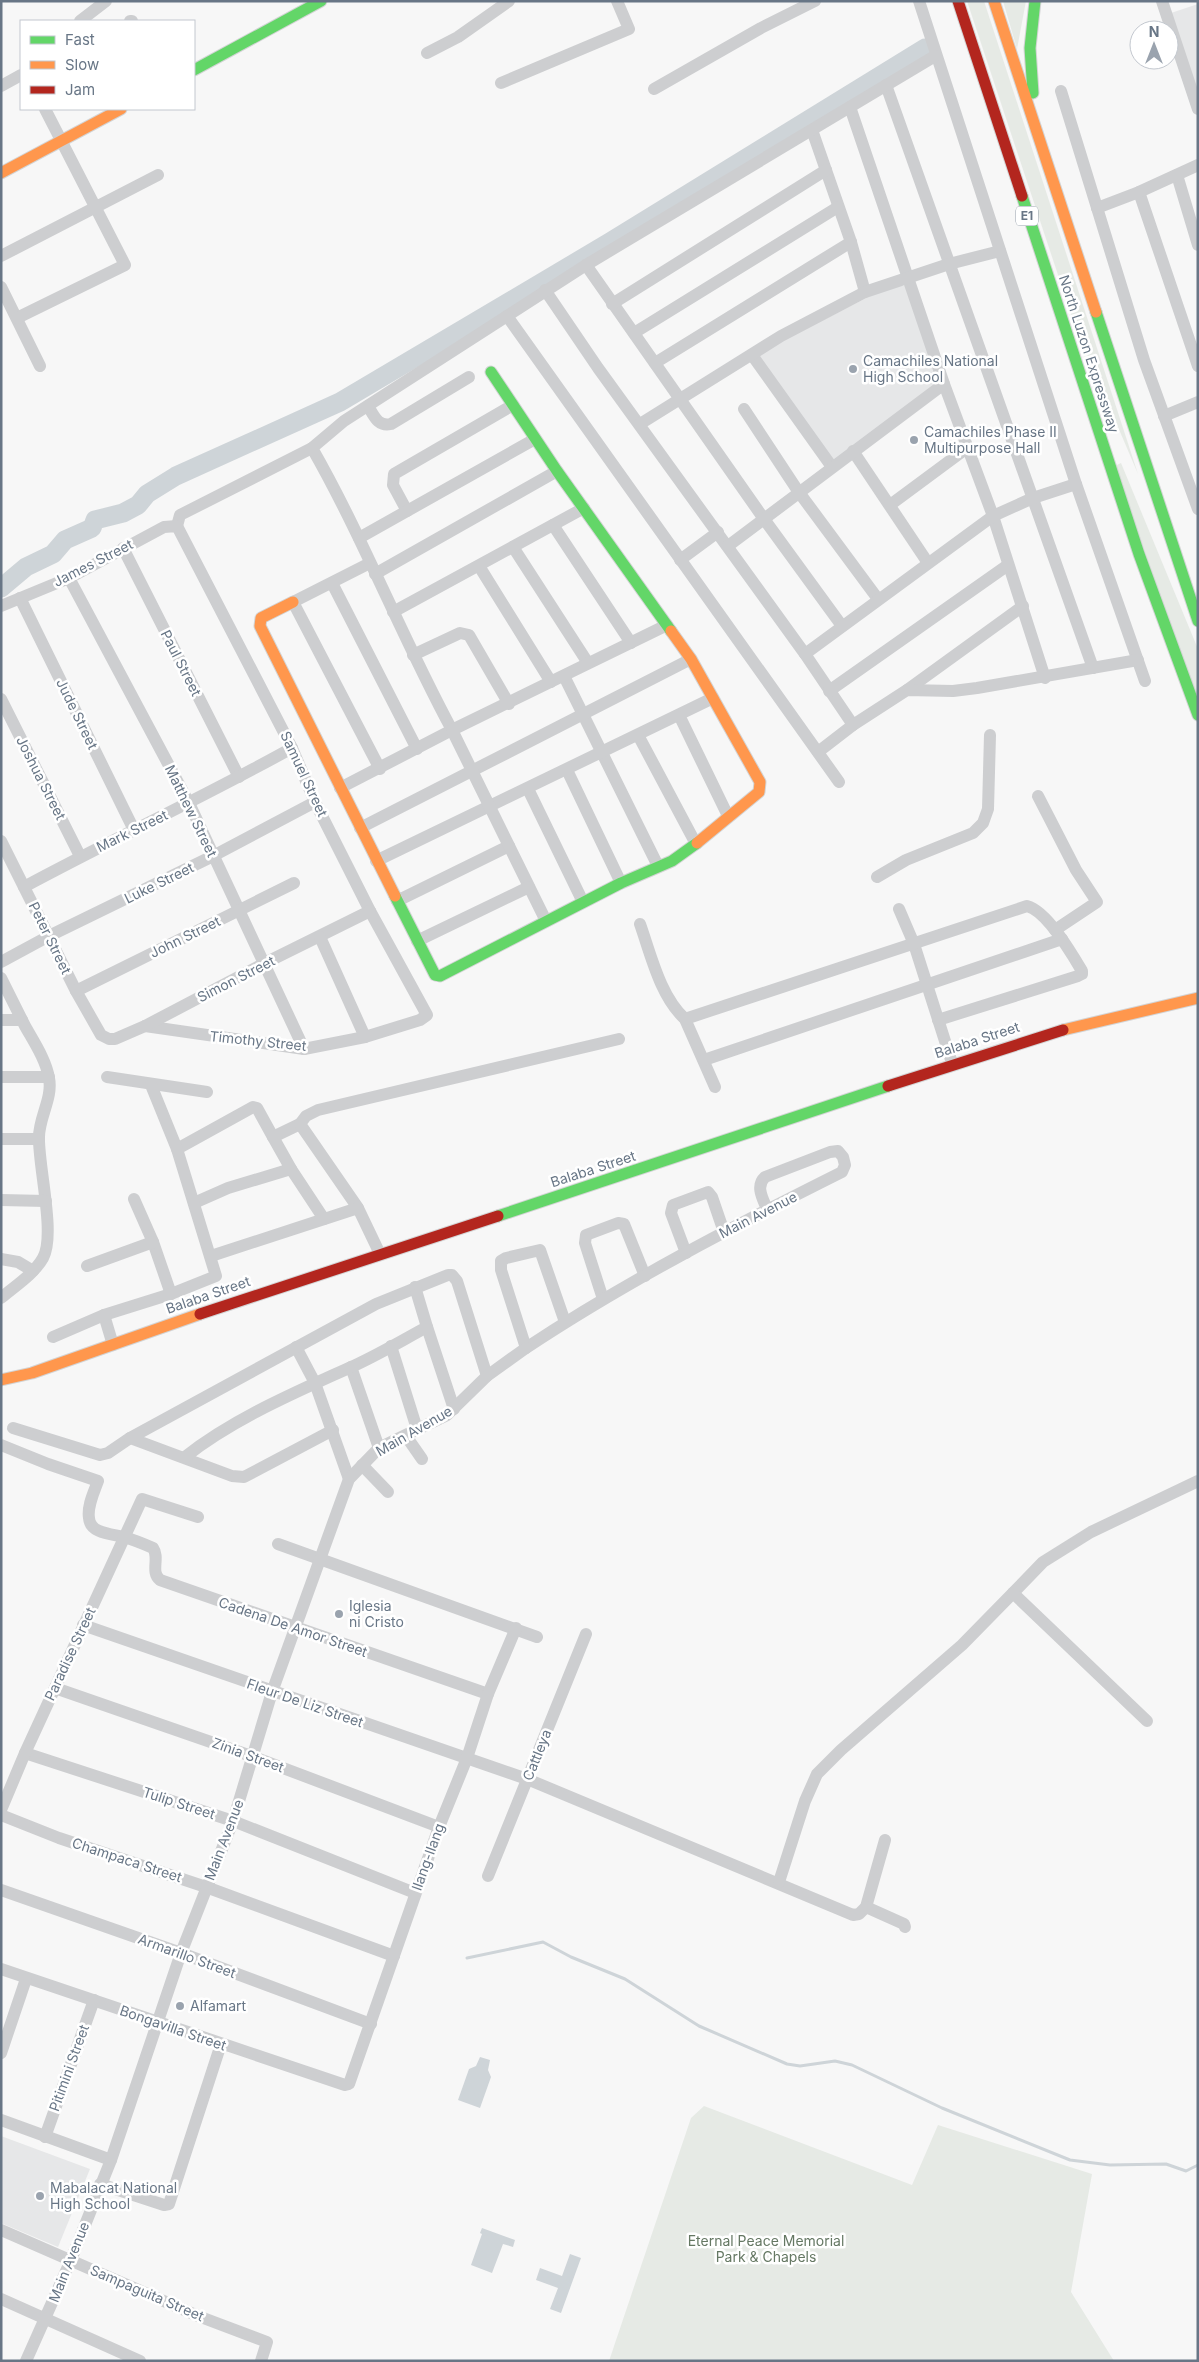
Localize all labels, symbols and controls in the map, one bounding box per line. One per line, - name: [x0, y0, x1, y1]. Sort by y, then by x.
- legend: [20, 20, 195, 110]
- north arrow: [1129, 20, 1179, 70]
- text: N: [1149, 23, 1159, 40]
- text: Fast: [65, 30, 95, 49]
- text: Slow: [65, 55, 99, 74]
- text: Jam: [65, 80, 95, 99]
- road number: E1: [1016, 207, 1038, 226]
- street label: North Luzon Expressway: [1056, 273, 1123, 435]
- place label: Camachiles National High School: [863, 352, 998, 385]
- marker: Camachiles National High School: [847, 363, 859, 375]
- place label: Camachiles Phase II Multipurpose Hall: [924, 423, 1057, 456]
- marker: Camachiles Phase II Multipurpose Hall: [908, 434, 920, 446]
- street label: James Street: [50, 535, 136, 590]
- street label: Paul Street: [158, 627, 206, 699]
- street label: Jude Street: [53, 676, 102, 752]
- street label: Samuel Street: [277, 728, 332, 820]
- street label: Joshua Street: [13, 733, 70, 823]
- street label: Matthew Street: [162, 762, 221, 860]
- street label: Mark Street: [93, 806, 171, 855]
- street label: Luke Street: [121, 858, 197, 907]
- street label: Peter Street: [26, 899, 75, 977]
- street label: John Street: [147, 912, 223, 961]
- street label: Simon Street: [194, 952, 278, 1005]
- street label: Balaba Street: [932, 1018, 1022, 1061]
- street label: Timothy Street: [209, 1027, 308, 1054]
- street label: Balaba Street: [548, 1147, 638, 1190]
- street label: Main Avenue: [716, 1188, 800, 1241]
- street label: Balaba Street: [163, 1272, 253, 1317]
- street label: Main Avenue: [373, 1402, 455, 1459]
- street label: Cadena De Amor Street: [217, 1593, 370, 1660]
- place label: Iglesia ni Cristo: [349, 1597, 404, 1630]
- street label: Paradise Street: [41, 1604, 99, 1703]
- marker: Iglesia ni Cristo: [333, 1608, 345, 1620]
- street label: Fleur De Liz Street: [245, 1675, 366, 1731]
- street label: Cattleya: [519, 1727, 555, 1783]
- street label: Zinia Street: [210, 1734, 287, 1776]
- street label: Tulip Street: [141, 1783, 218, 1822]
- street label: Main Avenue: [200, 1797, 247, 1883]
- street label: Ilang-Ilang: [408, 1821, 448, 1893]
- street label: Champaca Street: [70, 1834, 185, 1885]
- street label: Armarillo Street: [136, 1930, 239, 1981]
- place label: Alfamart: [190, 1997, 246, 2014]
- marker: Alfamart: [174, 2000, 186, 2012]
- street label: Bongavilla Street: [118, 2001, 229, 2054]
- street label: Pitimini Street: [45, 2022, 92, 2114]
- place label: Mabalacat National High School: [50, 2179, 177, 2212]
- marker: Mabalacat National High School: [34, 2190, 46, 2202]
- street label: Main Avenue: [45, 2219, 92, 2305]
- park label: Eternal Peace Memorial Park & Chapels: [688, 2232, 844, 2265]
- street label: Sampaguita Street: [88, 2261, 207, 2324]

